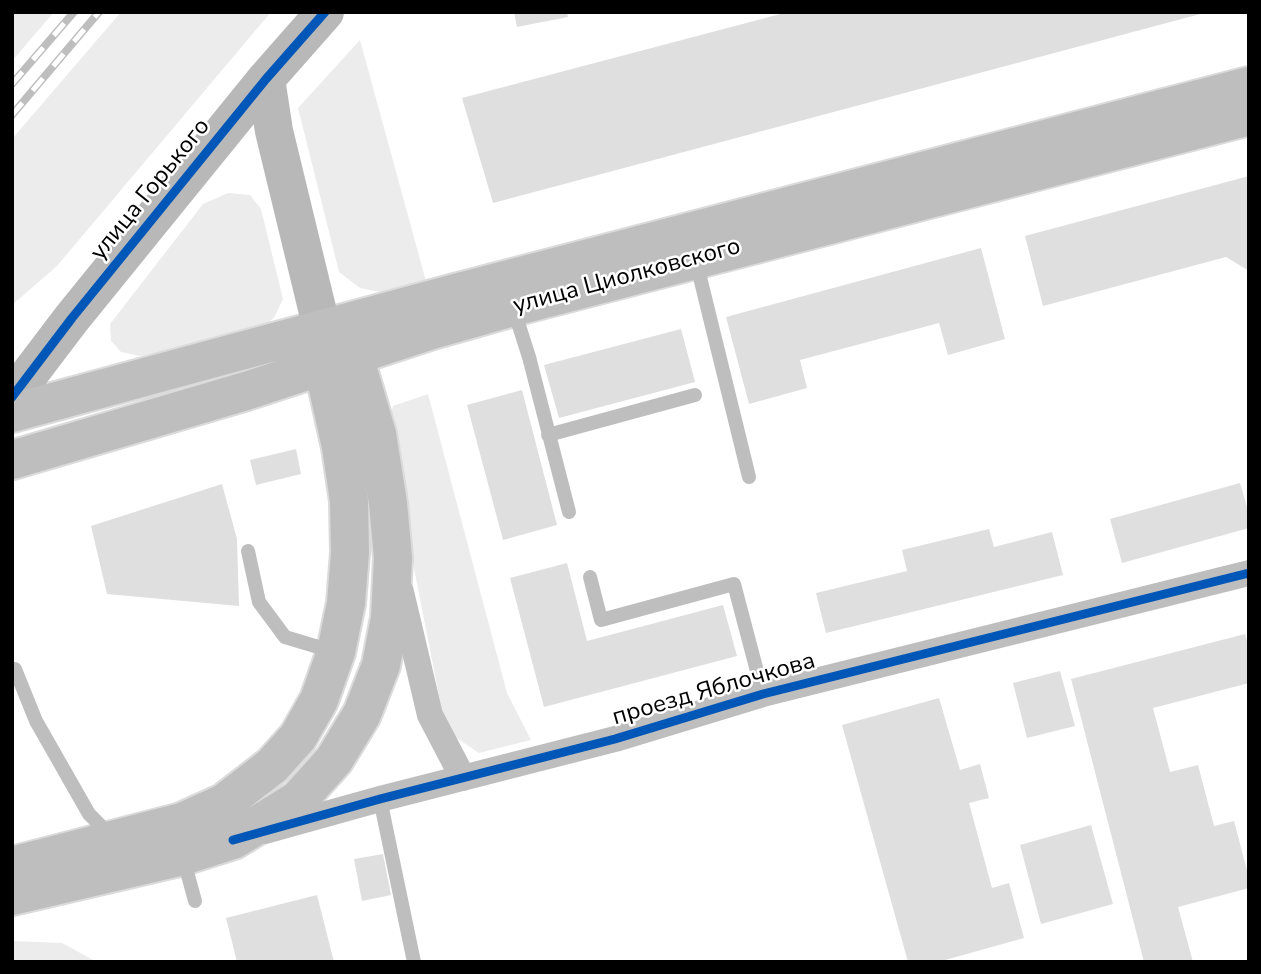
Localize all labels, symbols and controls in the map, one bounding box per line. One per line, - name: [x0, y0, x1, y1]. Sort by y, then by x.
- street label: улица Горького: [85, 113, 217, 267]
- street label: улица Циолковского: [510, 233, 744, 321]
- street label: проезд Яблочкова: [609, 647, 819, 733]

